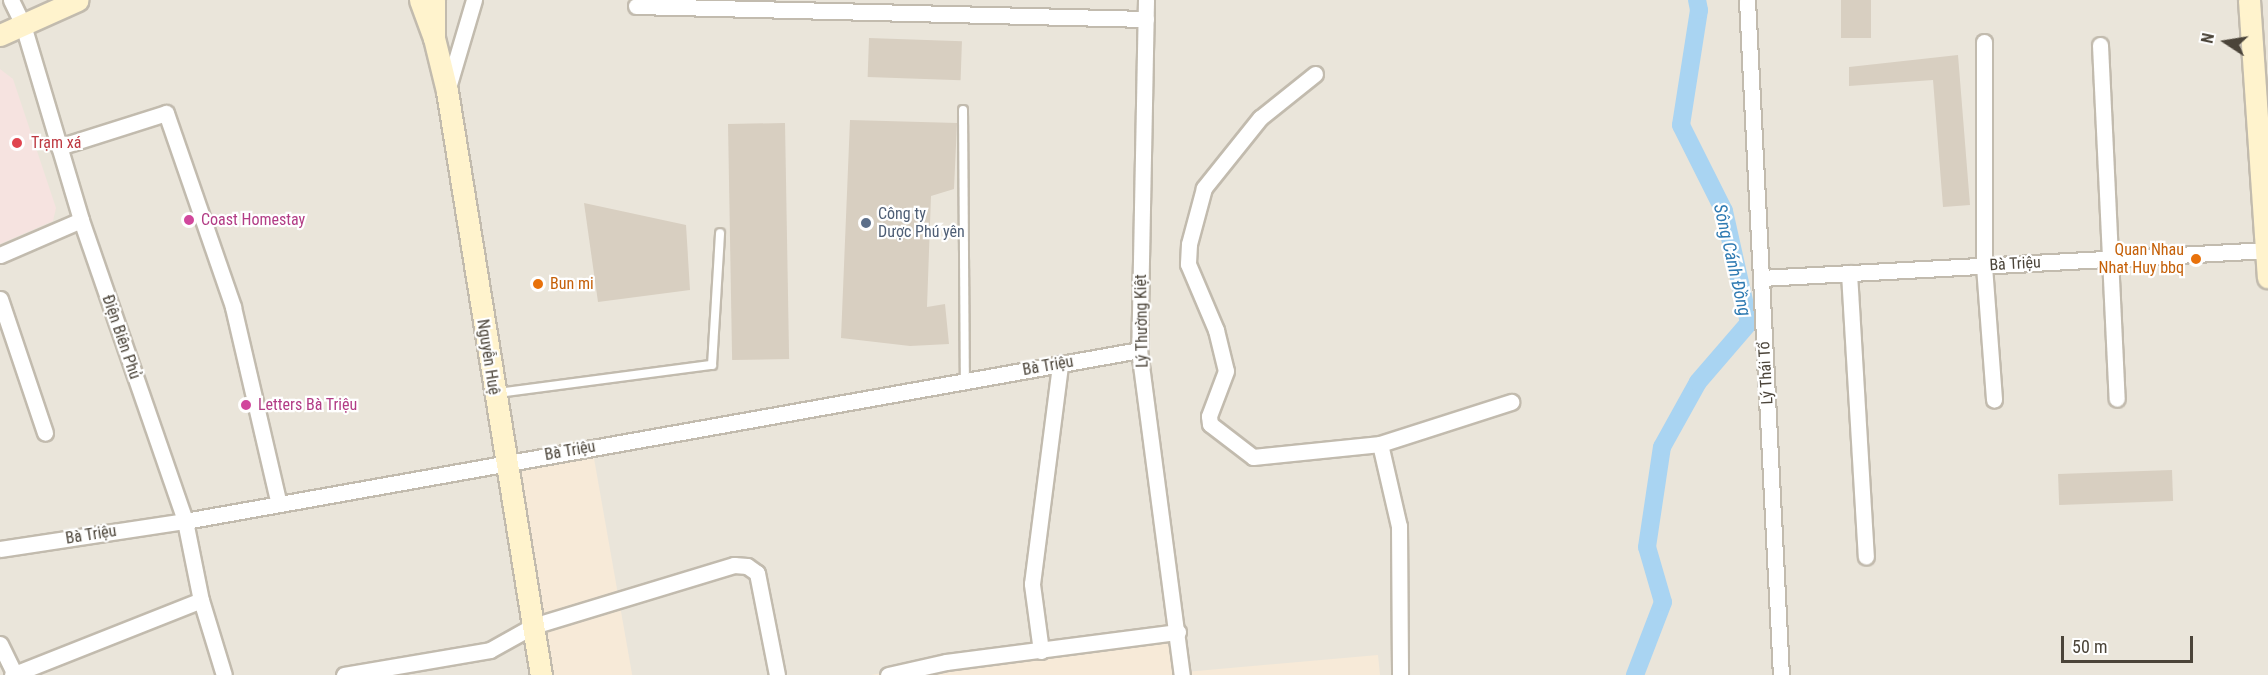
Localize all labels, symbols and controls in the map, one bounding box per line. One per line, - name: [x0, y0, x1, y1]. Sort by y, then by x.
- north arrow: [2196, 12, 2256, 72]
- text: N: [2198, 31, 2218, 45]
- place label: Trạm xá: [31, 133, 81, 153]
- marker: Trạm xá: [8, 134, 26, 152]
- water label: Sông Cánh Đồng: [1709, 202, 1755, 318]
- place label: Công ty Dược Phú yên: [878, 204, 965, 242]
- place label: Coast Homestay: [201, 210, 305, 230]
- marker: Coast Homestay: [182, 213, 196, 227]
- marker: Công ty Dược Phú yên: [859, 216, 873, 230]
- place label: Quan Nhau Nhat Huy bbq: [2099, 240, 2184, 278]
- marker: Quan Nhau Nhat Huy bbq: [2189, 252, 2203, 266]
- street label: Bà Triệu: [1989, 253, 2041, 275]
- place label: Bun mi: [550, 274, 594, 294]
- street label: Lý Thường Kiệt: [1132, 274, 1152, 368]
- marker: Bun mi: [531, 277, 545, 291]
- street label: Điện Biên Phủ: [98, 292, 144, 382]
- street label: Nguyễn Huệ: [473, 318, 503, 396]
- street label: Lý Thái Tổ: [1755, 341, 1777, 405]
- street label: Bà Triệu: [1021, 352, 1075, 380]
- place label: Letters Bà Triệu: [258, 395, 358, 415]
- marker: Letters Bà Triệu: [239, 398, 253, 412]
- street label: Bà Triệu: [543, 437, 597, 465]
- street label: Bà Triệu: [64, 521, 118, 549]
- scale bar: [2064, 624, 2196, 662]
- text: 50 m: [2072, 636, 2107, 657]

